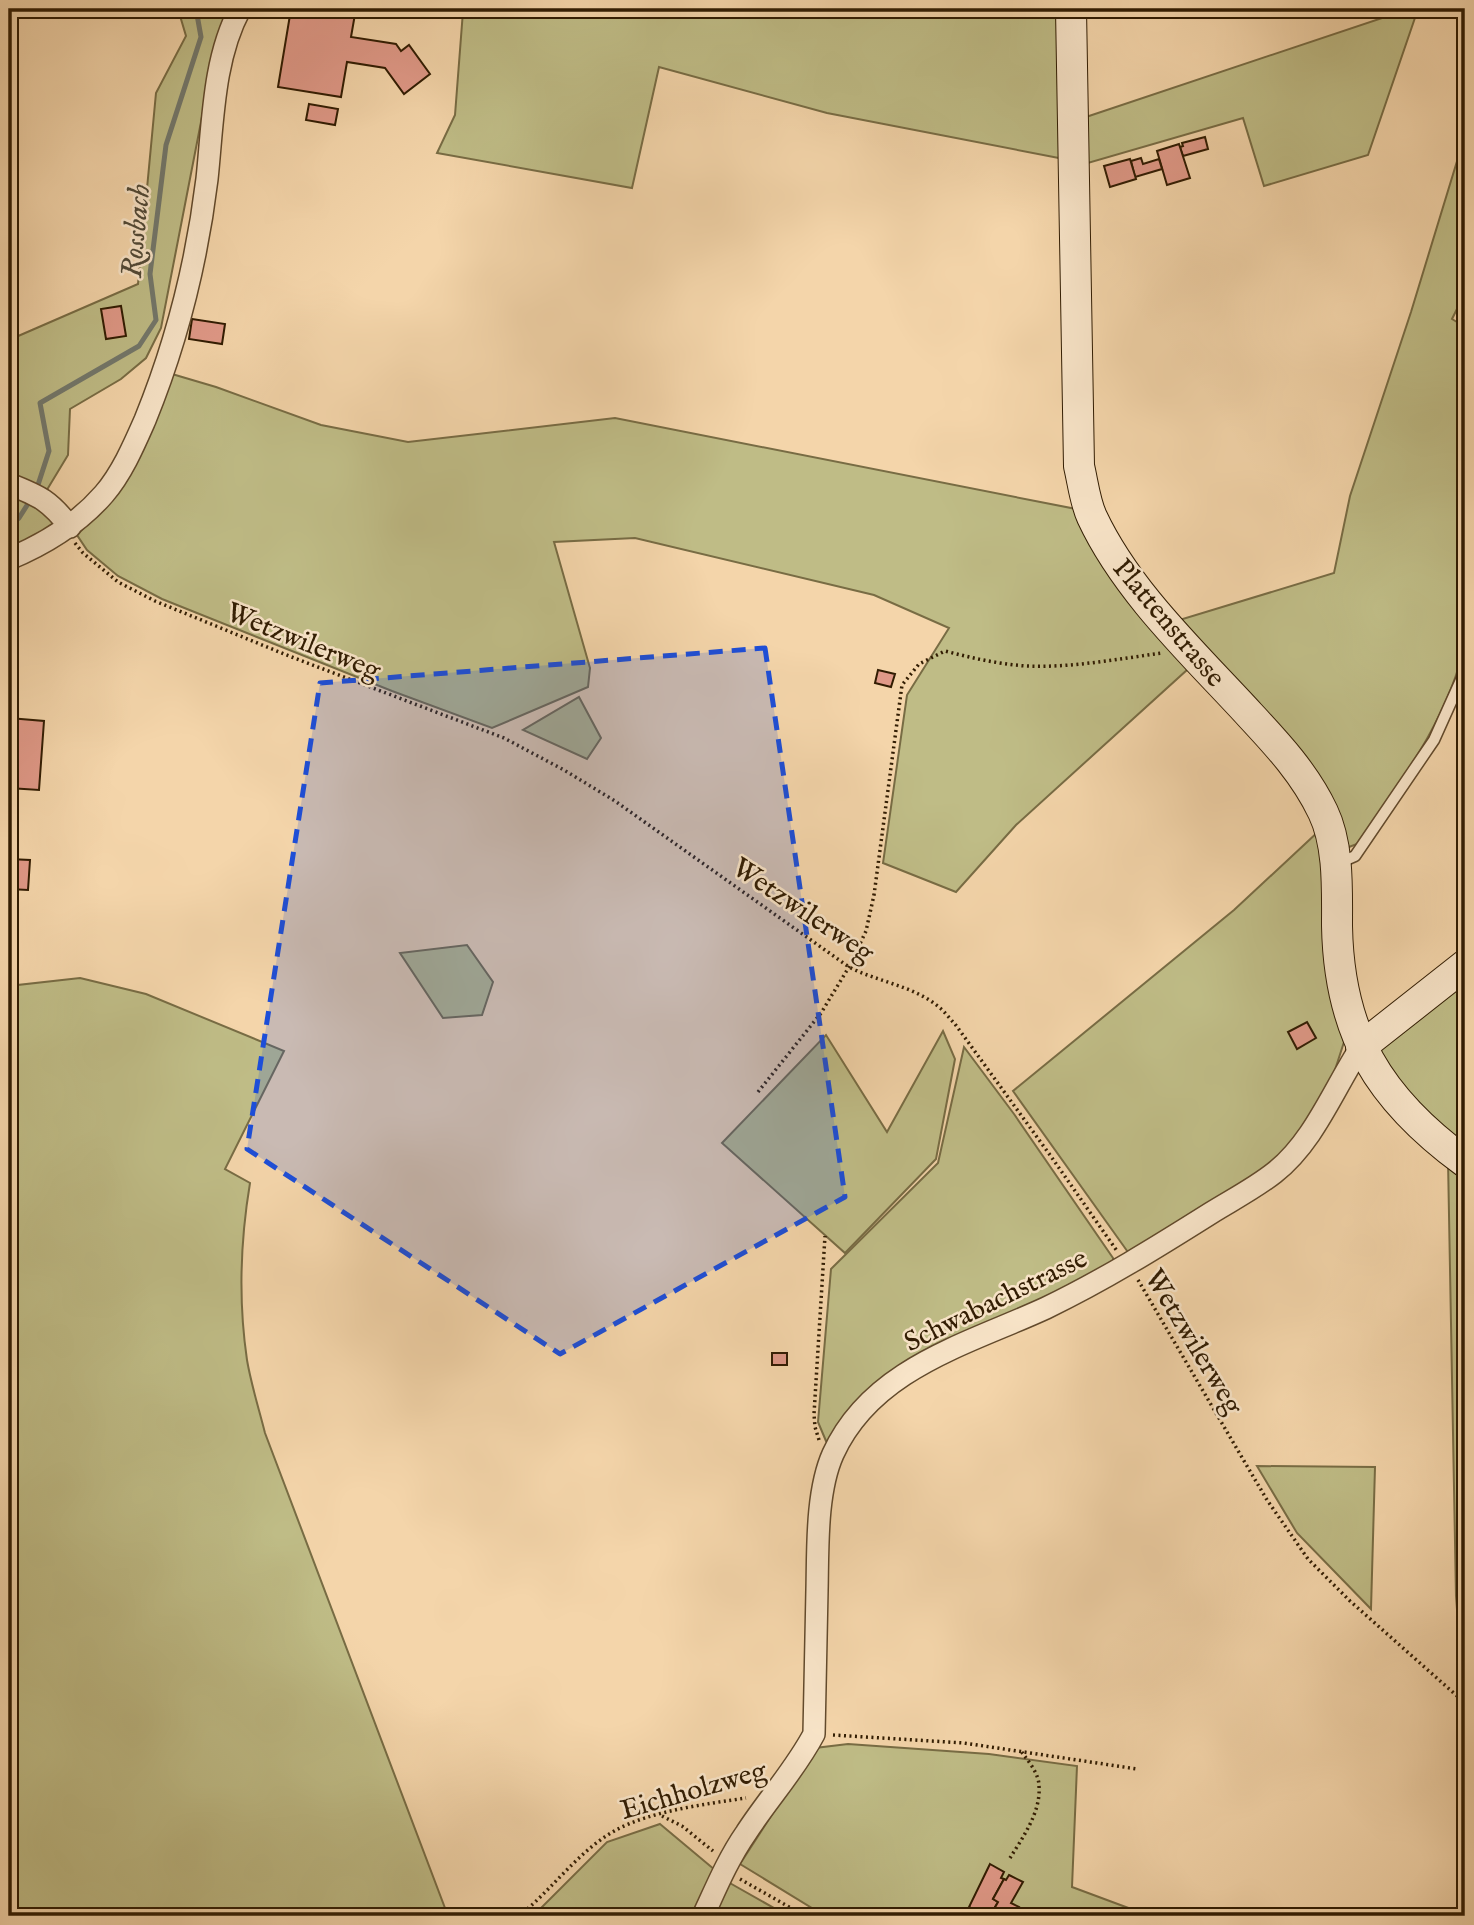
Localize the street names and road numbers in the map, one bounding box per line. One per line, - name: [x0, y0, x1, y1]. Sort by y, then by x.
- street label: Plattenstrasse: [1104, 552, 1232, 695]
- street label: Wetzwilerweg: [221, 595, 386, 689]
- street label: Wetzwilerweg: [725, 851, 881, 972]
- street label: Schwabachstrasse: [899, 1242, 1094, 1361]
- street label: Wetzwilerweg: [1136, 1263, 1250, 1422]
- street label: Eichholzweg: [617, 1754, 772, 1829]

